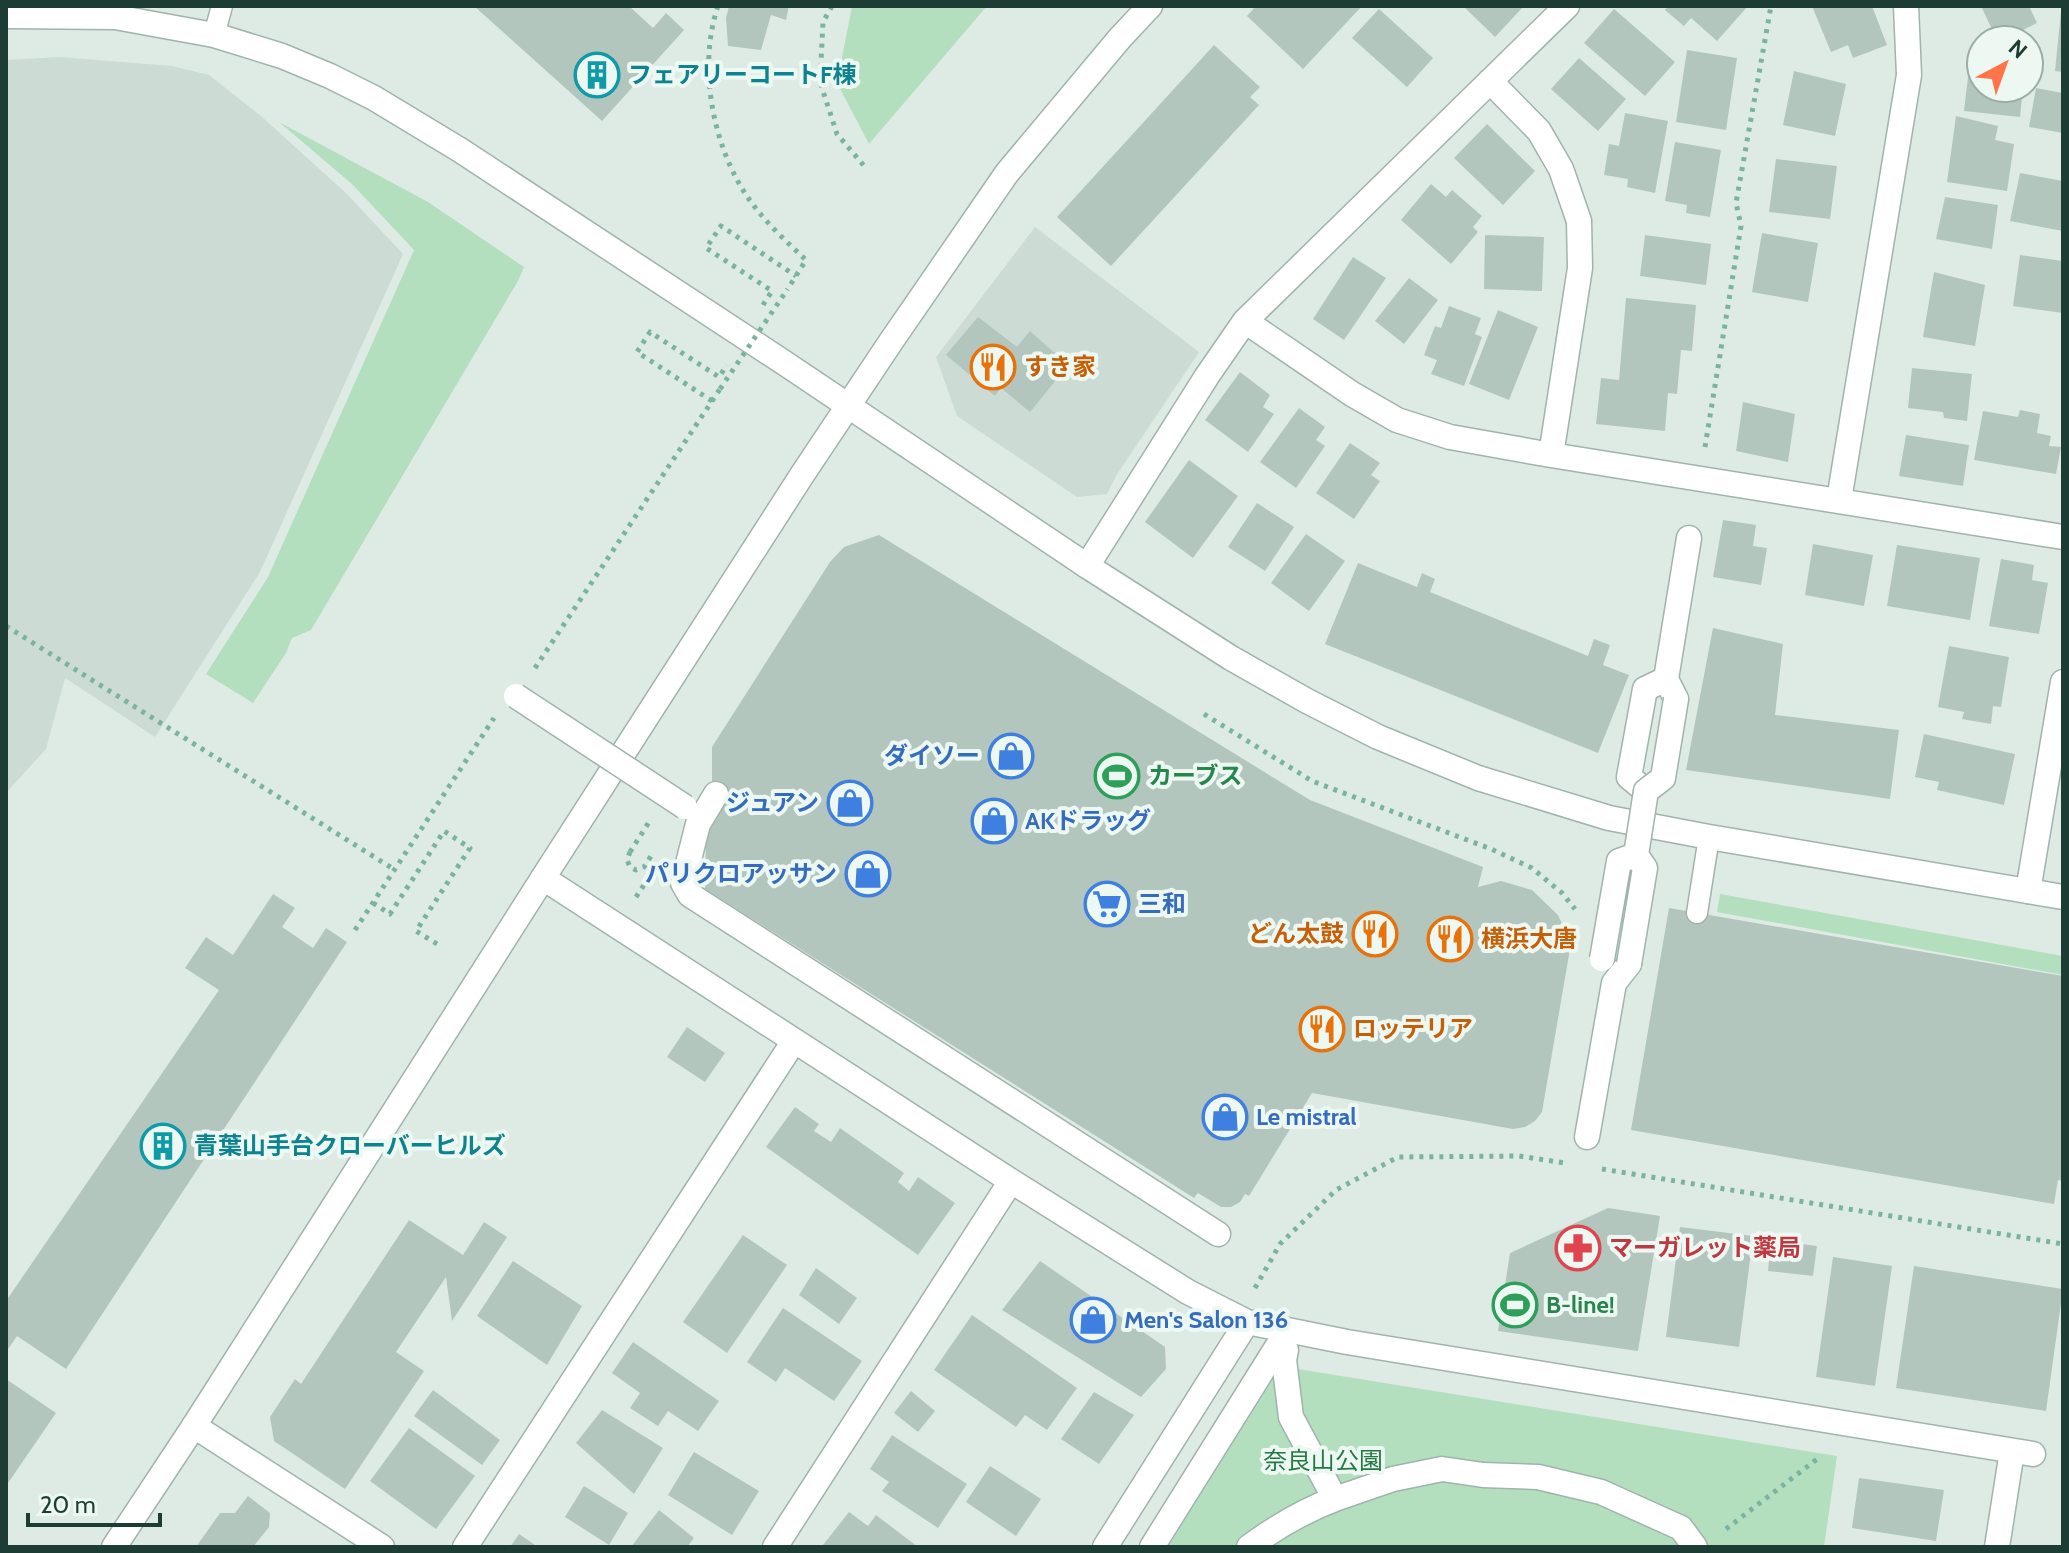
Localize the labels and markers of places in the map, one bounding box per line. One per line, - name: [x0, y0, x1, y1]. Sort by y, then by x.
- building icon: フェアリーコートF棟: [573, 51, 621, 99]
- place label: フェアリーコートF棟: [628, 60, 857, 89]
- restaurant icon: すき家: [969, 343, 1017, 391]
- place label: すき家: [1024, 352, 1096, 381]
- shop icon: ダイソー: [987, 732, 1035, 780]
- place label: ダイソー: [884, 741, 980, 770]
- sports icon: カーブス: [1093, 752, 1141, 800]
- place label: カーブス: [1148, 761, 1243, 790]
- shop icon: ジュアン: [826, 779, 874, 827]
- place label: ジュアン: [726, 788, 819, 817]
- shop icon: AKドラッグ: [970, 797, 1018, 845]
- place label: AKドラッグ: [1025, 806, 1151, 835]
- shop icon: パリクロアッサン: [844, 850, 892, 898]
- place label: パリクロアッサン: [645, 859, 837, 888]
- supermarket icon: 三和: [1083, 880, 1131, 928]
- place label: 三和: [1138, 889, 1186, 918]
- restaurant icon: どん太鼓: [1351, 910, 1399, 958]
- restaurant icon: 横浜大唐: [1426, 915, 1474, 963]
- place label: どん太鼓: [1248, 919, 1344, 948]
- place label: 横浜大唐: [1481, 924, 1577, 953]
- restaurant icon: ロッテリア: [1298, 1005, 1346, 1053]
- place label: ロッテリア: [1353, 1014, 1473, 1043]
- shop icon: Le mistral: [1201, 1093, 1249, 1141]
- place label: Le mistral: [1256, 1102, 1357, 1131]
- building icon: 青葉山手台クローバーヒルズ: [139, 1122, 187, 1170]
- place label: 青葉山手台クローバーヒルズ: [194, 1131, 506, 1160]
- pharmacy icon: マーガレット薬局: [1554, 1224, 1602, 1272]
- place label: マーガレット薬局: [1609, 1233, 1801, 1262]
- sports icon: B-line!: [1491, 1281, 1539, 1329]
- place label: B-line!: [1546, 1290, 1615, 1319]
- shop icon: Men's Salon 136: [1069, 1296, 1117, 1344]
- place label: Men's Salon 136: [1124, 1305, 1288, 1334]

